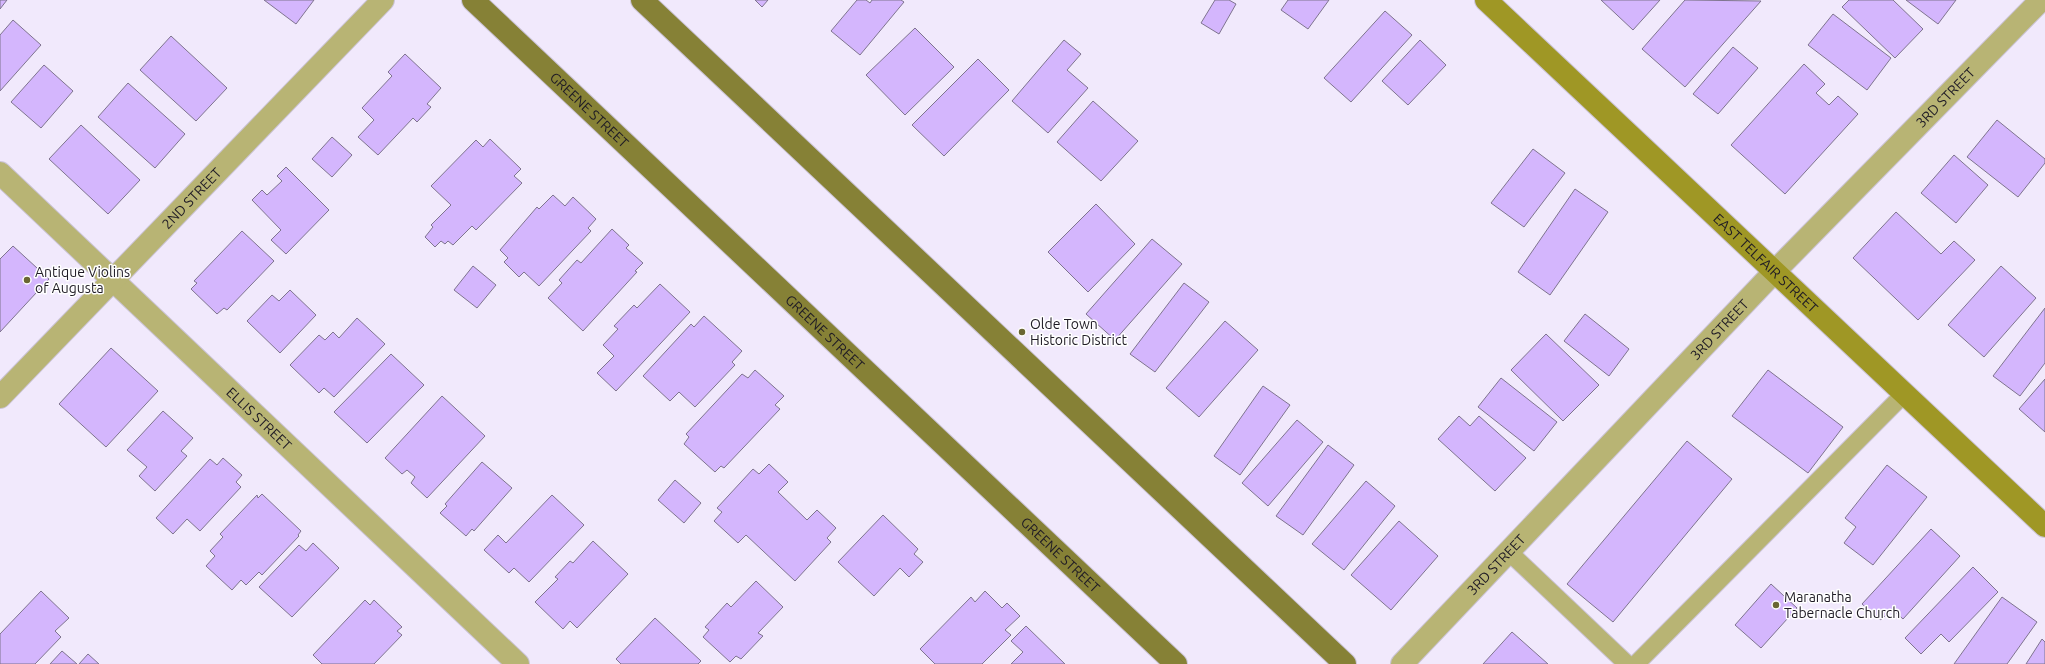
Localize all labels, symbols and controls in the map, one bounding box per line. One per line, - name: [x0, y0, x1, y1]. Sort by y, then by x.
- street label: 3RD STREET: [1913, 64, 1978, 131]
- street label: GREENE STREET: [547, 69, 632, 151]
- street label: 2ND STREET: [159, 164, 225, 232]
- street label: EAST TELFAIR STREET: [1710, 210, 1821, 316]
- place label: Antique Violins of Augusta: [35, 264, 130, 296]
- marker: Antique Violins of Augusta: [22, 275, 32, 285]
- street label: GREENE STREET: [782, 291, 868, 373]
- street label: 3RD STREET: [1687, 296, 1752, 363]
- place label: Olde Town Historic District: [1030, 316, 1127, 348]
- marker: Olde Town Historic District: [1017, 327, 1027, 337]
- street label: ELLIS STREET: [223, 384, 295, 453]
- street label: GREENE STREET: [1018, 514, 1103, 596]
- street label: 3RD STREET: [1464, 531, 1529, 598]
- place label: Maranatha Tabernacle Church: [1784, 589, 1900, 621]
- marker: Maranatha Tabernacle Church: [1771, 600, 1781, 610]

